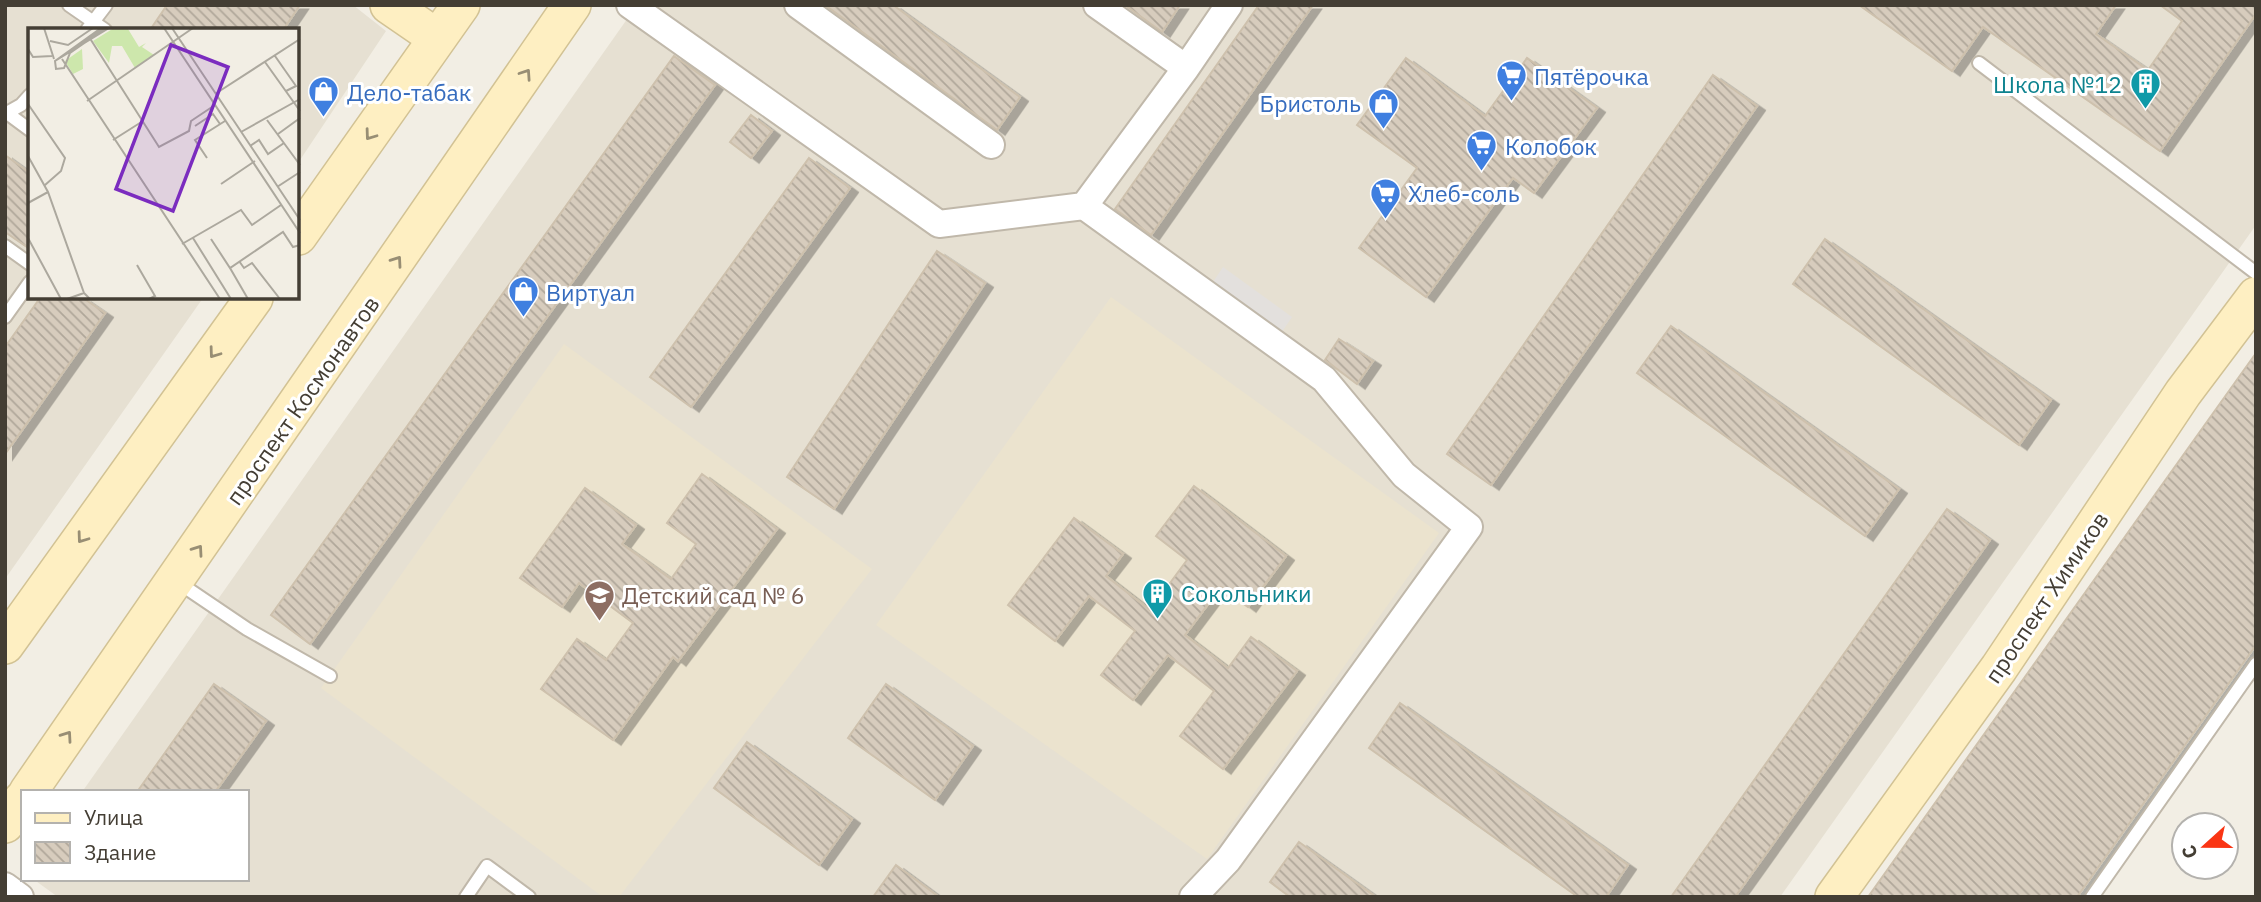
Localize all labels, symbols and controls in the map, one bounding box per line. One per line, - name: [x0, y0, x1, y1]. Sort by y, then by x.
- inset map: [28, 28, 299, 299]
- supermarket icon: Пятёрочка: [1494, 59, 1528, 103]
- place label: Пятёрочка: [1534, 61, 1649, 91]
- building icon: Школа №12: [2128, 67, 2162, 111]
- one-way arrow: [518, 69, 530, 82]
- place label: Школа №12: [1993, 69, 2122, 99]
- shop icon: Дело-табак: [307, 75, 341, 119]
- place label: Дело-табак: [347, 77, 472, 107]
- shop icon: Бристоль: [1367, 86, 1401, 130]
- place label: Бристоль: [1260, 88, 1361, 118]
- one-way arrow: [366, 127, 378, 139]
- supermarket icon: Колобок: [1465, 129, 1499, 173]
- place label: Колобок: [1505, 131, 1597, 161]
- supermarket icon: Хлеб-соль: [1368, 176, 1402, 220]
- place label: Хлеб-соль: [1408, 178, 1520, 208]
- one-way arrow: [389, 256, 402, 269]
- shop icon: Виртуал: [506, 275, 540, 319]
- place label: Виртуал: [546, 277, 635, 307]
- street label: проспект Космонавтов: [218, 290, 386, 510]
- one-way arrow: [210, 345, 222, 358]
- street label: проспект Химиков: [1977, 505, 2115, 689]
- one-way arrow: [78, 530, 90, 543]
- one-way arrow: [190, 545, 202, 558]
- building icon: Сокольники: [1141, 576, 1175, 620]
- school or university icon: Детский сад № 6: [582, 578, 616, 622]
- place label: Сокольники: [1181, 578, 1311, 608]
- place label: Детский сад № 6: [622, 580, 805, 610]
- one-way arrow: [59, 731, 72, 744]
- legend: [21, 790, 248, 881]
- text: Улица: [84, 803, 143, 831]
- north arrow: [2170, 811, 2240, 881]
- text: Здание: [84, 838, 156, 866]
- text: С: [2176, 842, 2203, 862]

